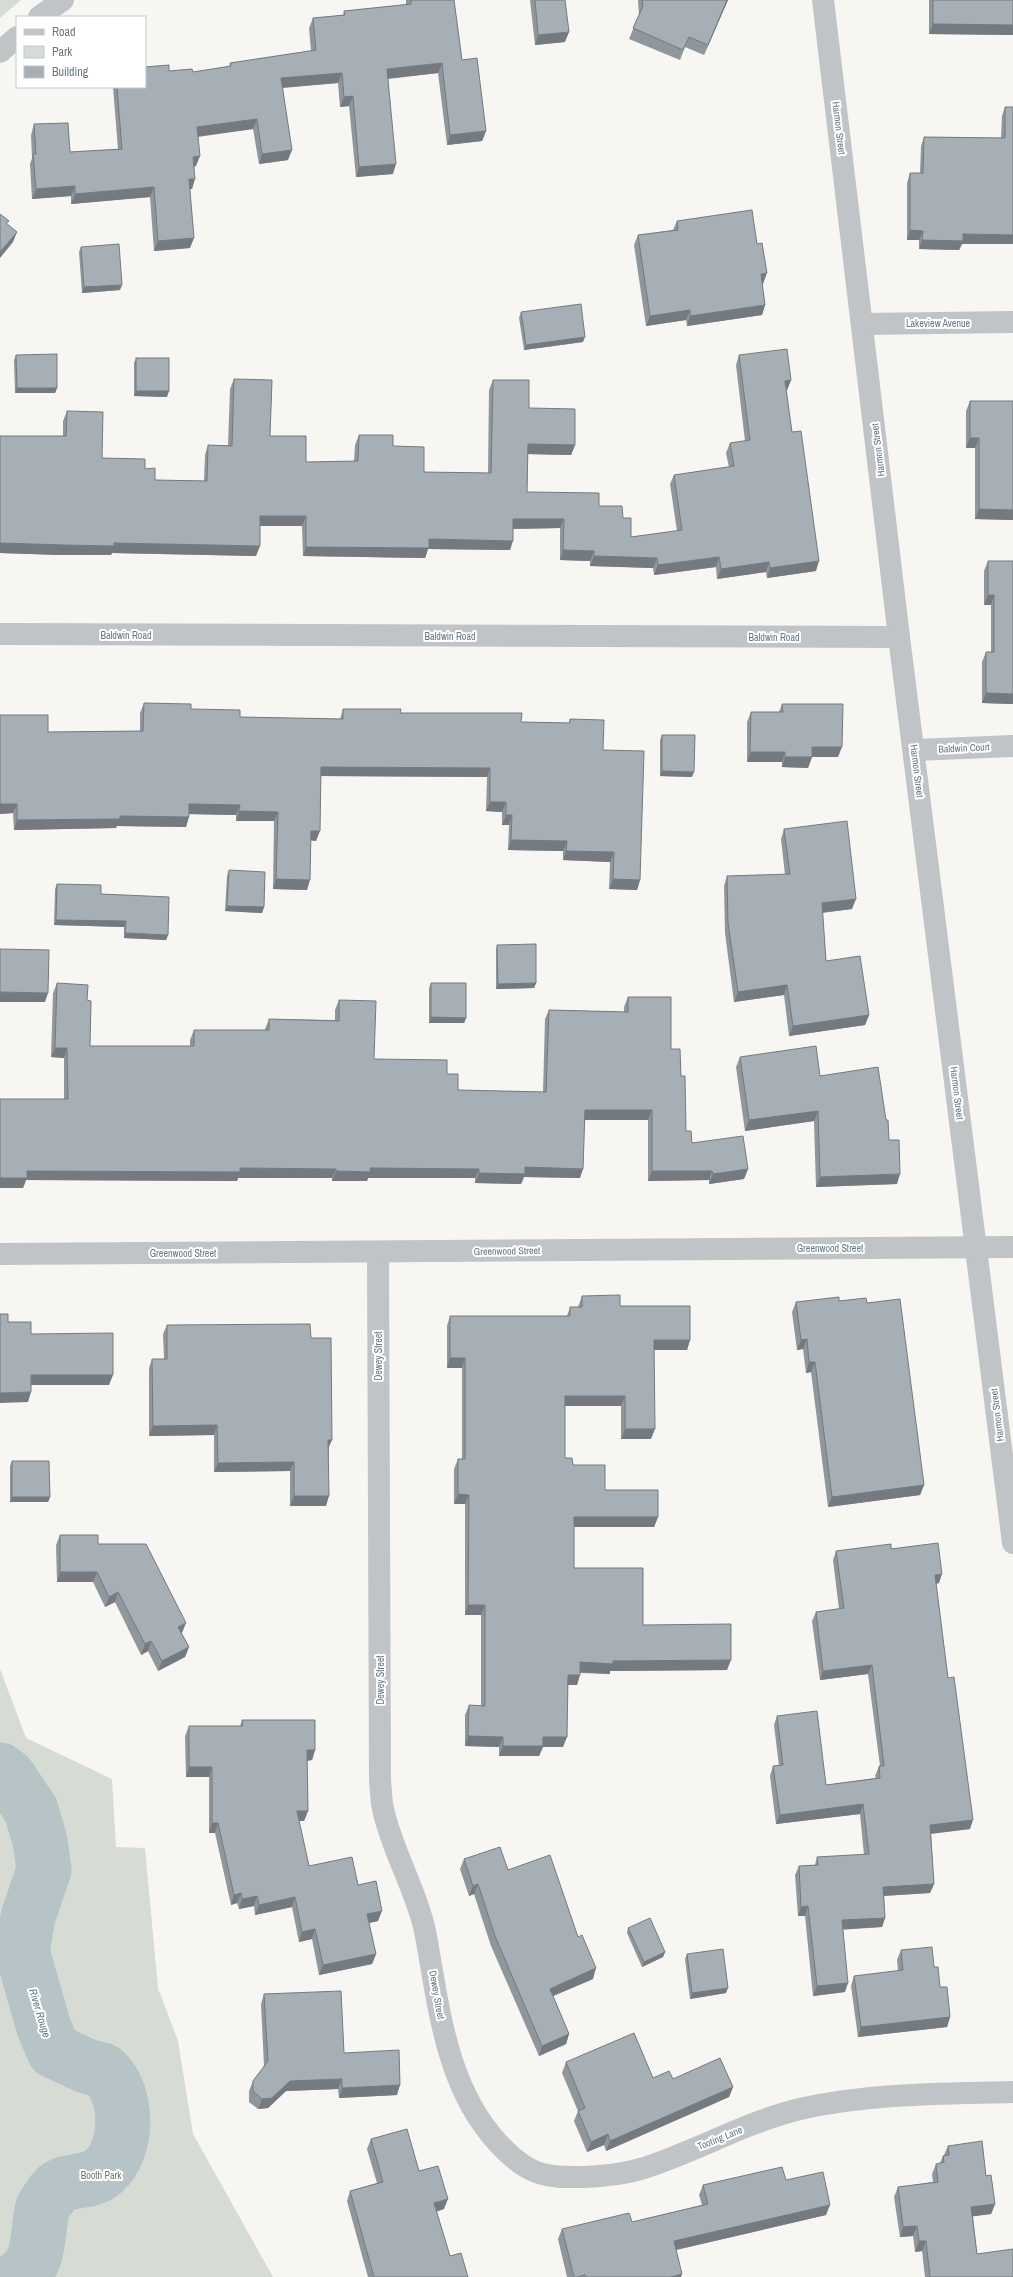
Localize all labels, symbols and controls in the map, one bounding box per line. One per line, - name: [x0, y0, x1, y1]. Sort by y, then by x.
- legend: [16, 16, 146, 88]
- text: Road: [52, 24, 76, 40]
- text: Park: [52, 44, 72, 60]
- text: Building: [52, 64, 89, 80]
- street label: Harmon Street: [829, 101, 849, 156]
- street label: Lakeview Avenue: [906, 317, 971, 330]
- street label: Harmon Street: [868, 422, 888, 477]
- street label: Baldwin Road: [100, 629, 152, 642]
- street label: Baldwin Road: [424, 630, 476, 643]
- street label: Baldwin Road: [748, 631, 800, 644]
- street label: Baldwin Court: [938, 740, 991, 756]
- street label: Harmon Street: [907, 744, 927, 799]
- street label: Harmon Street: [947, 1066, 967, 1121]
- street label: Greenwood Street: [797, 1242, 864, 1255]
- street label: Greenwood Street: [474, 1244, 541, 1258]
- street label: Greenwood Street: [150, 1247, 217, 1260]
- street label: Dewey Street: [372, 1331, 385, 1381]
- street label: Harmon Street: [987, 1387, 1007, 1442]
- street label: Dewey Street: [374, 1655, 387, 1705]
- street label: Dewey Street: [426, 1970, 448, 2021]
- water label: River Rouge: [26, 1987, 54, 2039]
- street label: Tooting Lane: [696, 2123, 745, 2153]
- park label: Booth Park: [81, 2169, 122, 2182]

